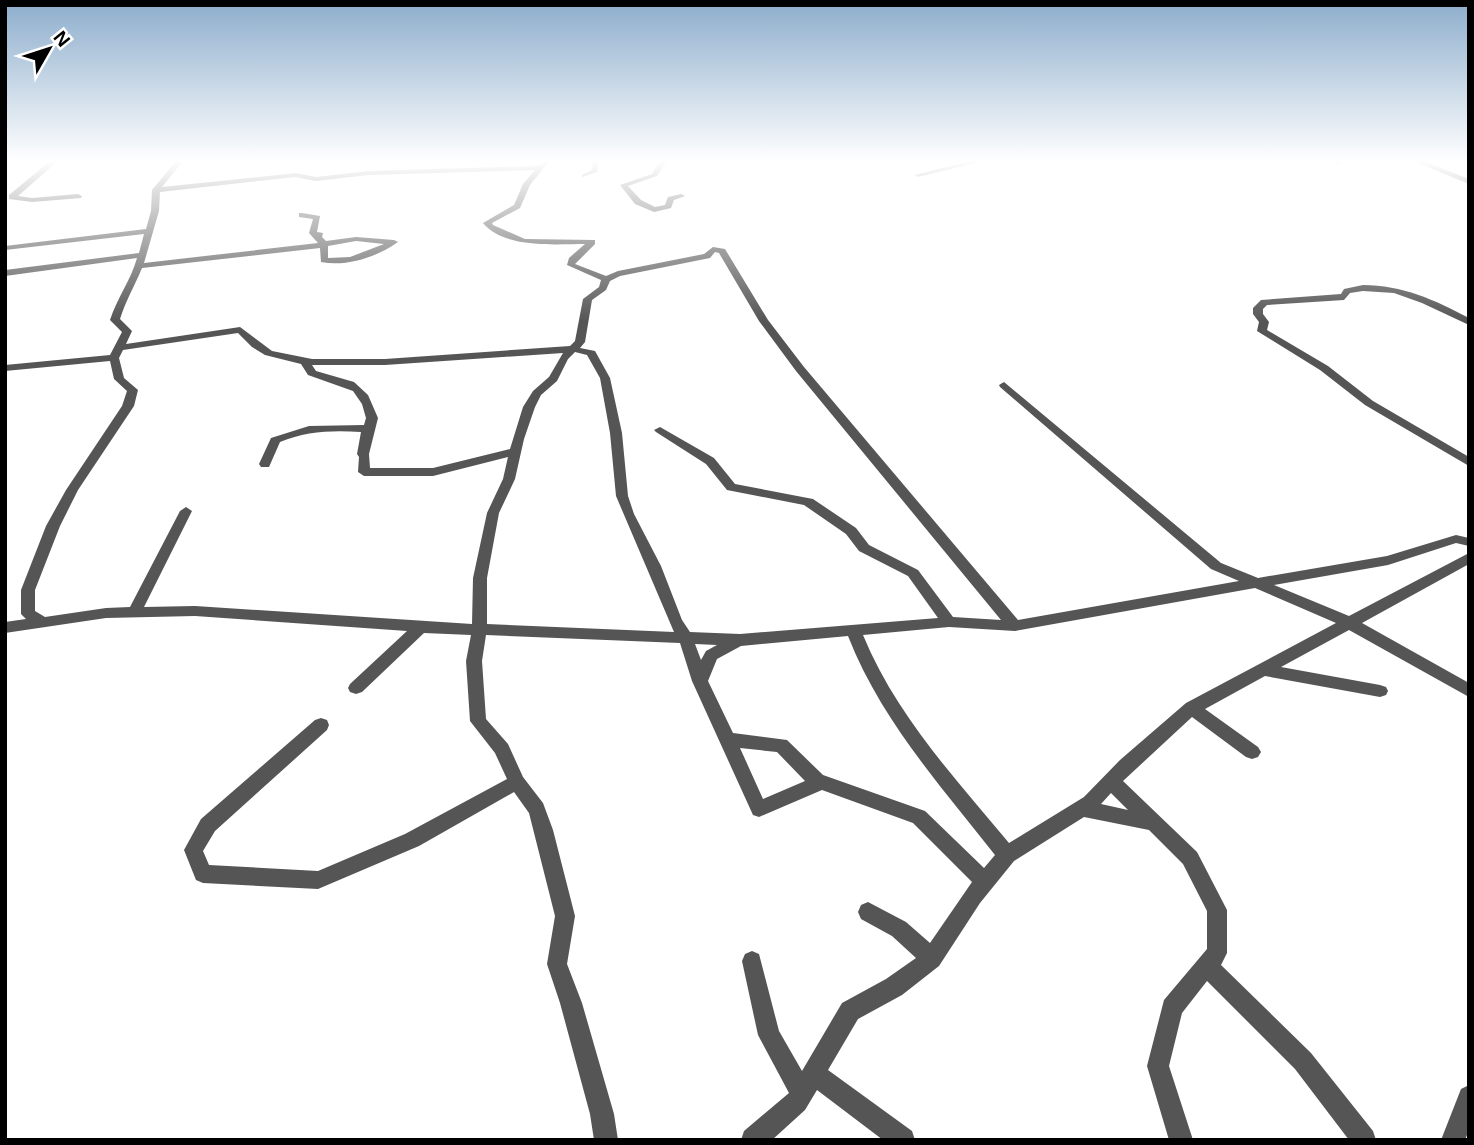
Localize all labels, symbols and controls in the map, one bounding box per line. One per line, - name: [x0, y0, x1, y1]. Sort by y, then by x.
- north arrow: [14, 14, 84, 84]
- text: N: [49, 27, 74, 51]

